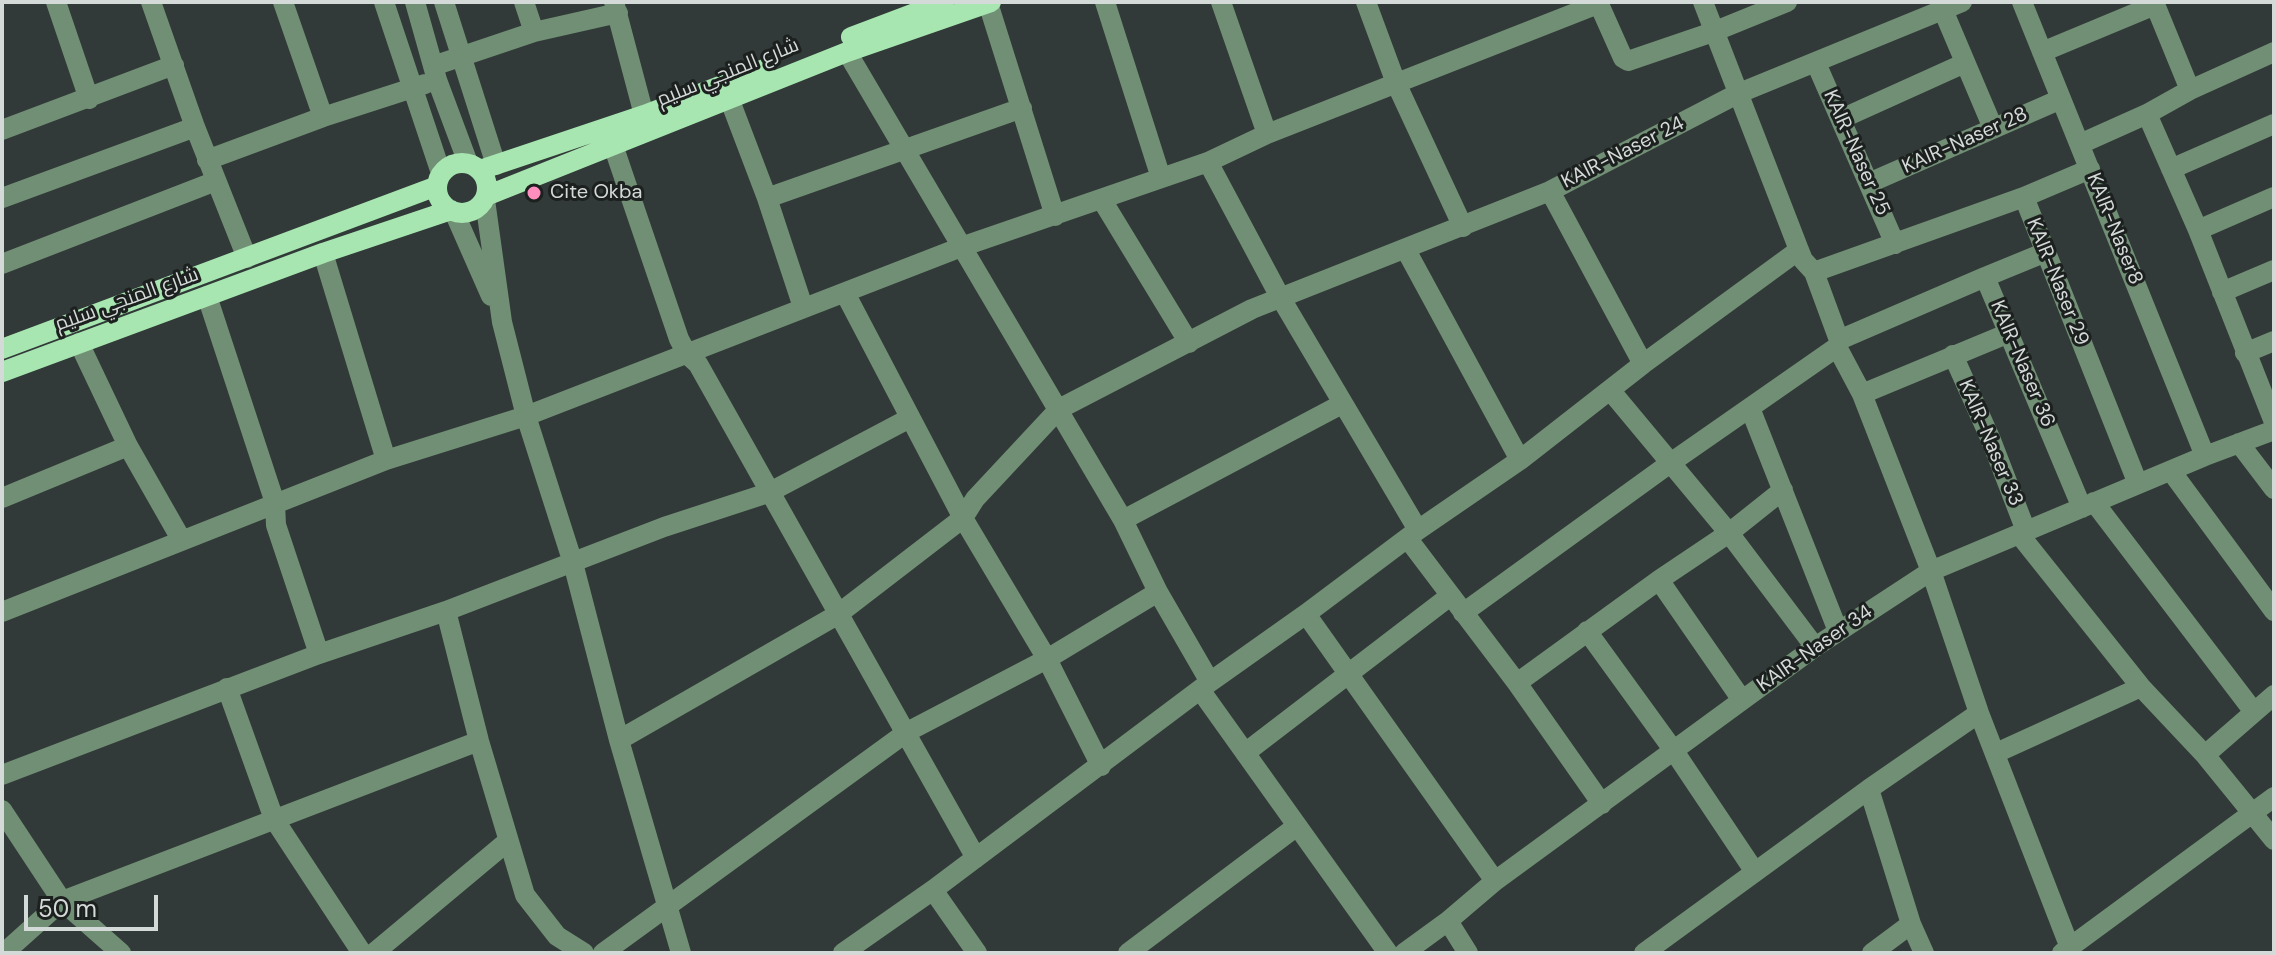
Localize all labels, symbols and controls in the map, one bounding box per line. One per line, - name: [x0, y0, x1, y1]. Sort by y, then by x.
- street label: شارع المنجي سليم: [653, 34, 803, 112]
- street label: KAIR-Naser 25: [1818, 87, 1894, 219]
- street label: KAIR-Naser 28: [1899, 103, 2031, 179]
- street label: KAIR-Naser 24: [1558, 112, 1688, 194]
- street label: KAIR-Naser8: [2081, 170, 2147, 288]
- place label: Cite Okba: [550, 181, 642, 205]
- marker: Cite Okba: [525, 184, 543, 202]
- street label: KAIR-Naser 29: [2021, 215, 2093, 349]
- street label: شارع المنجي سليم: [52, 263, 202, 337]
- street label: KAIR-Naser 36: [1984, 297, 2060, 431]
- street label: KAIR-Naser 33: [1953, 376, 2027, 510]
- street label: KAIR-Naser 34: [1753, 600, 1877, 698]
- scale bar: [28, 879, 162, 929]
- text: 50 m: [38, 893, 97, 924]

